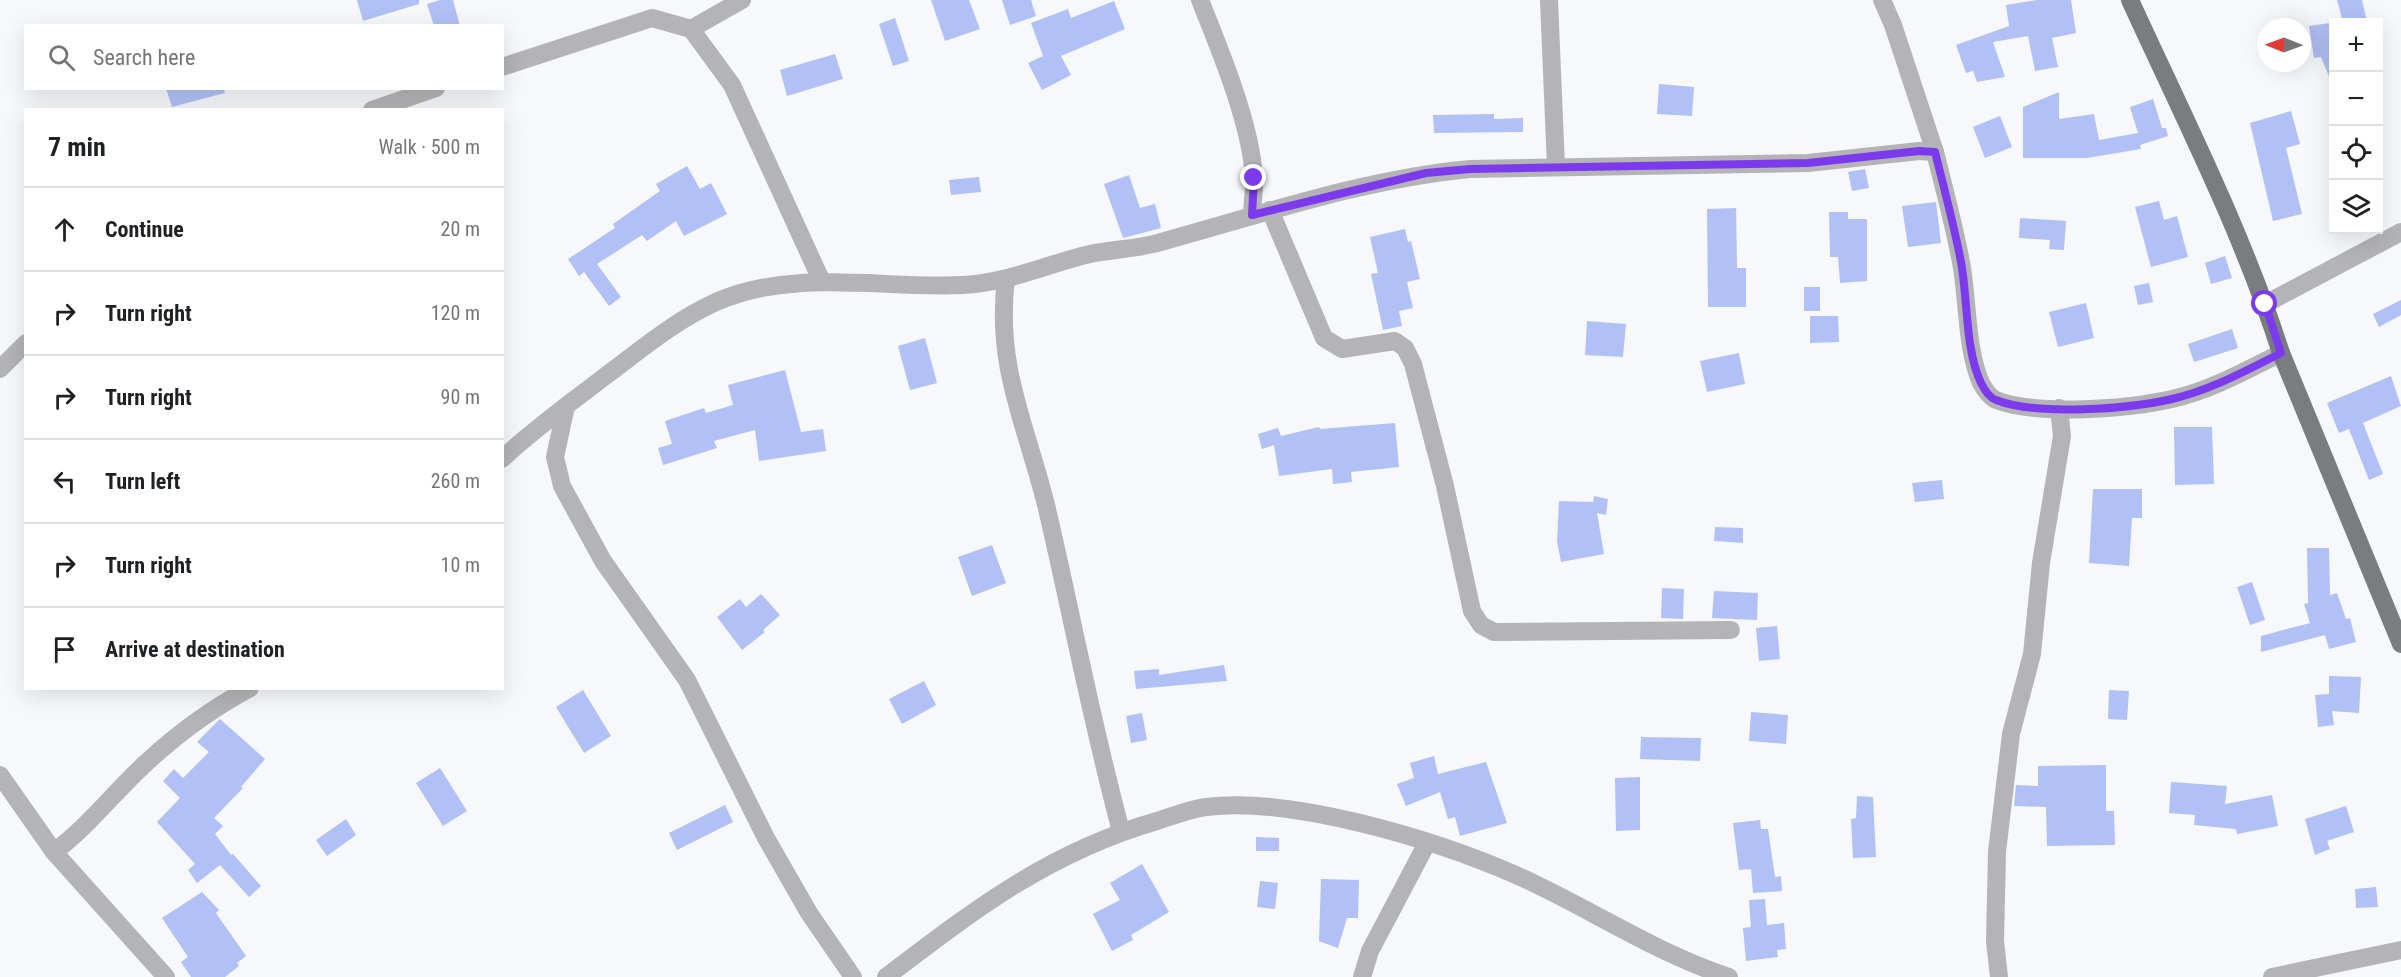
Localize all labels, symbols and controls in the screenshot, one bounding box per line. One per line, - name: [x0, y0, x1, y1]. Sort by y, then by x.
- north arrow: [2257, 18, 2311, 72]
- map controls: [2329, 18, 2383, 234]
- button: +: [2329, 18, 2383, 72]
- search box: [24, 24, 504, 90]
- icon: search: [45, 41, 78, 74]
- text: Search here: [93, 45, 195, 70]
- button: −: [2329, 72, 2383, 126]
- button: locate: [2329, 126, 2383, 180]
- text: 7 min: [48, 132, 106, 162]
- text: Walk · 500 m: [379, 135, 480, 159]
- route end: [1240, 164, 1266, 190]
- button: layers: [2329, 180, 2383, 234]
- icon: ahead: [48, 213, 81, 246]
- text: Continue: [105, 217, 184, 242]
- text: 20 m: [441, 217, 480, 241]
- route start: [2251, 290, 2277, 316]
- icon: right: [48, 297, 81, 330]
- text: Turn right: [105, 301, 192, 326]
- text: 120 m: [431, 301, 480, 325]
- icon: right: [48, 381, 81, 414]
- text: Turn right: [105, 385, 192, 410]
- text: 90 m: [441, 385, 480, 409]
- icon: left: [48, 465, 81, 498]
- text: Turn left: [105, 469, 180, 494]
- text: 260 m: [431, 469, 480, 493]
- icon: right: [48, 549, 81, 582]
- text: Turn right: [105, 553, 192, 578]
- text: 10 m: [441, 553, 480, 577]
- icon: arrive: [48, 633, 81, 666]
- text: Arrive at destination: [105, 637, 285, 662]

